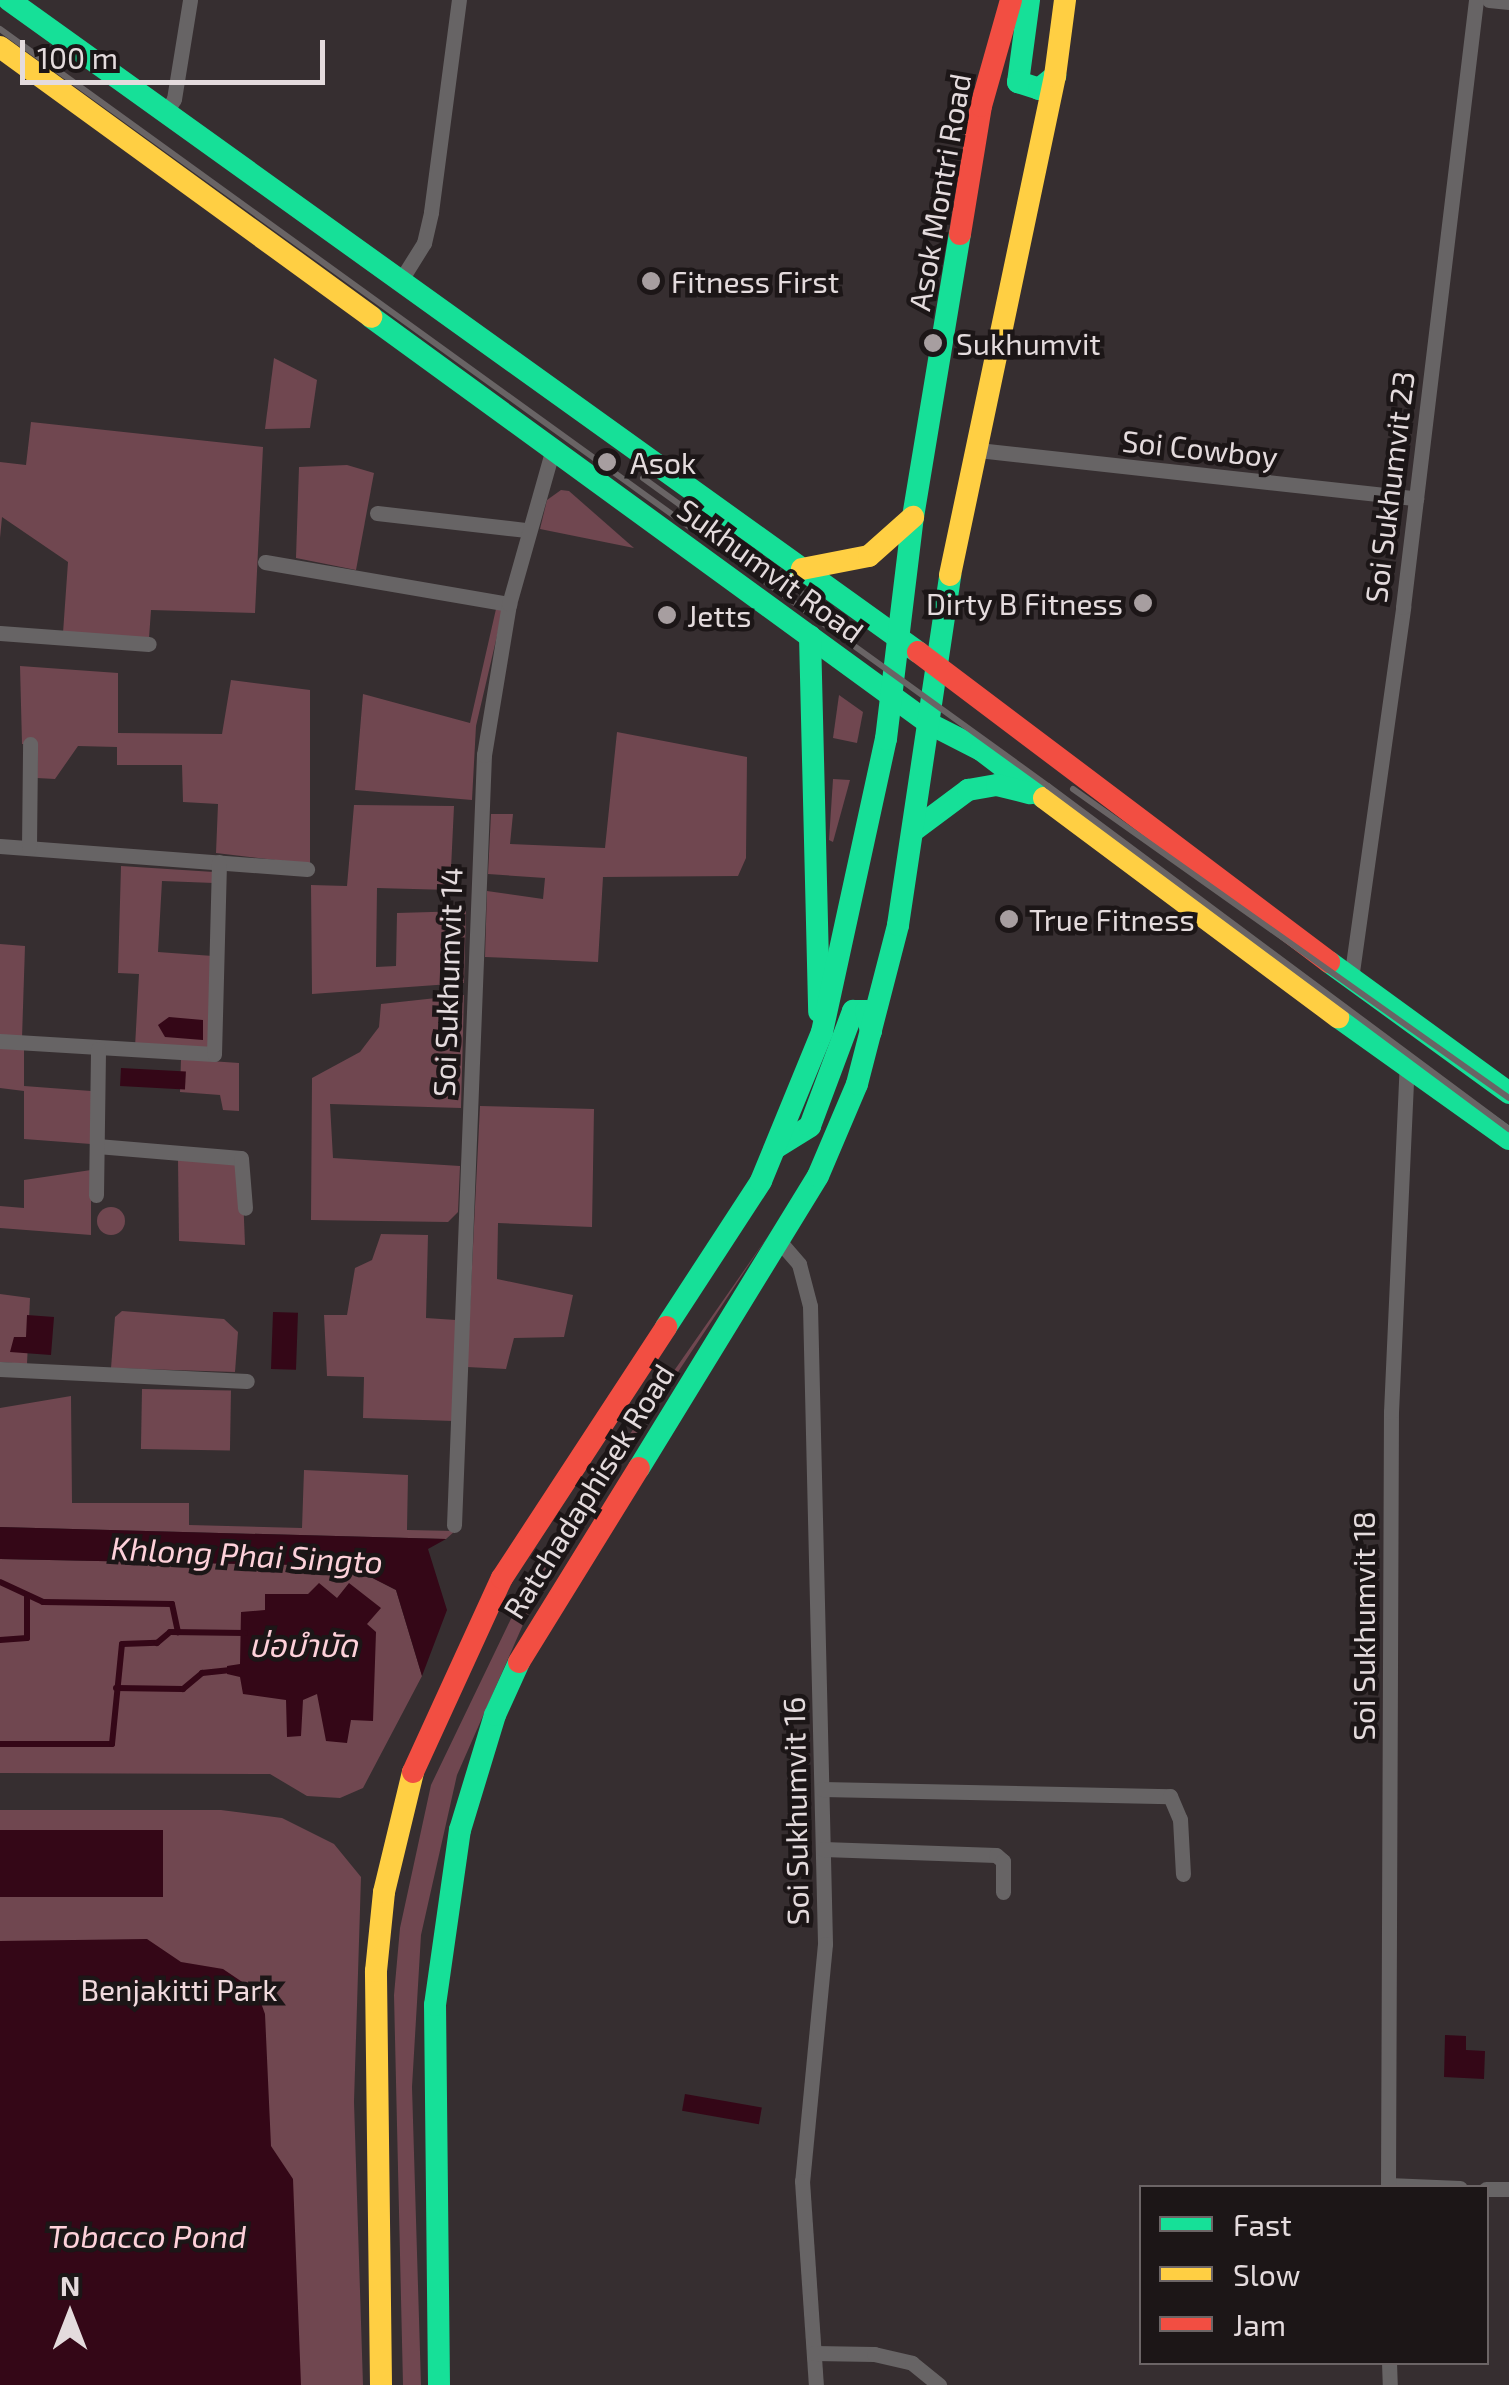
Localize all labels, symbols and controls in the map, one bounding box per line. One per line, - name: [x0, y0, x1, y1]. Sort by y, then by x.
- scale bar: [25, 20, 330, 82]
- text: 100 m: [37, 39, 118, 75]
- street label: Asok Montri Road: [900, 71, 978, 313]
- place label: Fitness First: [671, 263, 839, 299]
- marker: Fitness First: [640, 270, 662, 292]
- place label: Sukhumvit: [956, 325, 1101, 361]
- marker: Sukhumvit: [920, 330, 946, 356]
- street label: Soi Sukhumvit 23: [1357, 369, 1421, 605]
- street label: Soi Cowboy: [1120, 422, 1280, 474]
- place label: Asok: [630, 444, 696, 480]
- marker: Asok: [594, 449, 620, 475]
- street label: Sukhumvit Road: [671, 491, 871, 649]
- place label: Dirty B Fitness: [925, 585, 1123, 621]
- marker: Dirty B Fitness: [1132, 592, 1154, 614]
- place label: Jetts: [687, 597, 751, 633]
- marker: Jetts: [656, 604, 678, 626]
- street label: Soi Sukhumvit 14: [425, 867, 469, 1097]
- place label: True Fitness: [1029, 901, 1195, 937]
- marker: True Fitness: [998, 908, 1020, 930]
- street label: Ratchadaphisek Road: [495, 1357, 681, 1625]
- street label: Soi Sukhumvit 18: [1345, 1511, 1381, 1741]
- water label: Khlong Phai Singto: [110, 1528, 384, 1580]
- water label: บ่อบำบัด: [248, 1625, 358, 1663]
- street label: Soi Sukhumvit 16: [775, 1696, 815, 1926]
- park label: Benjakitti Park: [80, 1971, 278, 2007]
- legend: [1139, 2185, 1489, 2365]
- text: Fast: [1233, 2206, 1292, 2242]
- water label: Tobacco Pond: [47, 2216, 247, 2254]
- text: Slow: [1233, 2256, 1300, 2292]
- north arrow: [20, 2265, 120, 2365]
- text: N: [60, 2268, 80, 2302]
- text: Jam: [1233, 2306, 1286, 2342]

